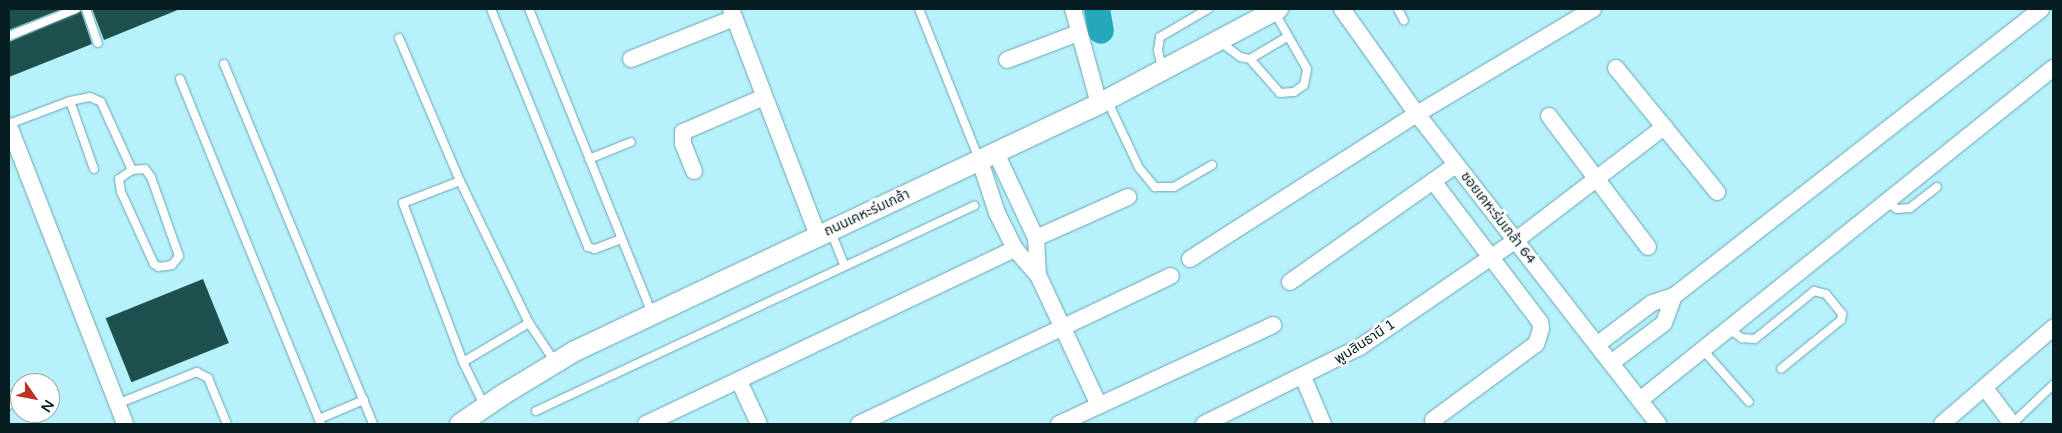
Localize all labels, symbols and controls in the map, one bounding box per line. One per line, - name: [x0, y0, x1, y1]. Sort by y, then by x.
- street label: ซอยเคหะร่มเกล้า 64: [1457, 168, 1539, 268]
- street label: ถนนเคหะร่มเกล้า: [821, 186, 913, 240]
- street label: พูนสินธานี 1: [1331, 316, 1399, 368]
- north arrow: [10, 373, 60, 423]
- text: N: [37, 397, 57, 415]

